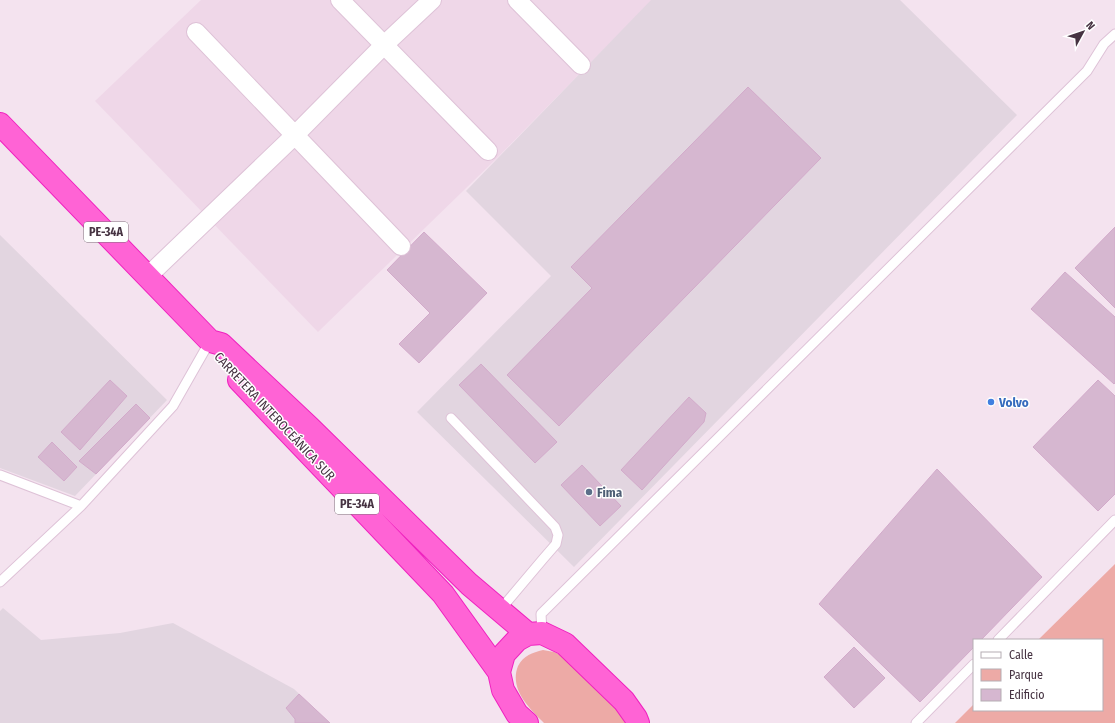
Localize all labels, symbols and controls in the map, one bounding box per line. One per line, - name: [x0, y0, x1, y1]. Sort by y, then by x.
- north arrow: [1063, 12, 1103, 52]
- text: N: [1083, 19, 1097, 33]
- road number: PE-34A: [84, 222, 128, 242]
- street label: CARRETERA INTEROCEÁNICA SUR: [211, 349, 338, 484]
- place label: Volvo: [998, 395, 1029, 410]
- marker: Volvo: [986, 397, 996, 407]
- place label: Fima: [597, 485, 623, 500]
- marker: Fima: [584, 487, 594, 497]
- road number: PE-34A: [335, 494, 379, 514]
- legend: [973, 639, 1103, 711]
- text: Calle: [1009, 648, 1033, 662]
- text: Parque: [1009, 668, 1043, 682]
- text: Edificio: [1009, 688, 1045, 702]

